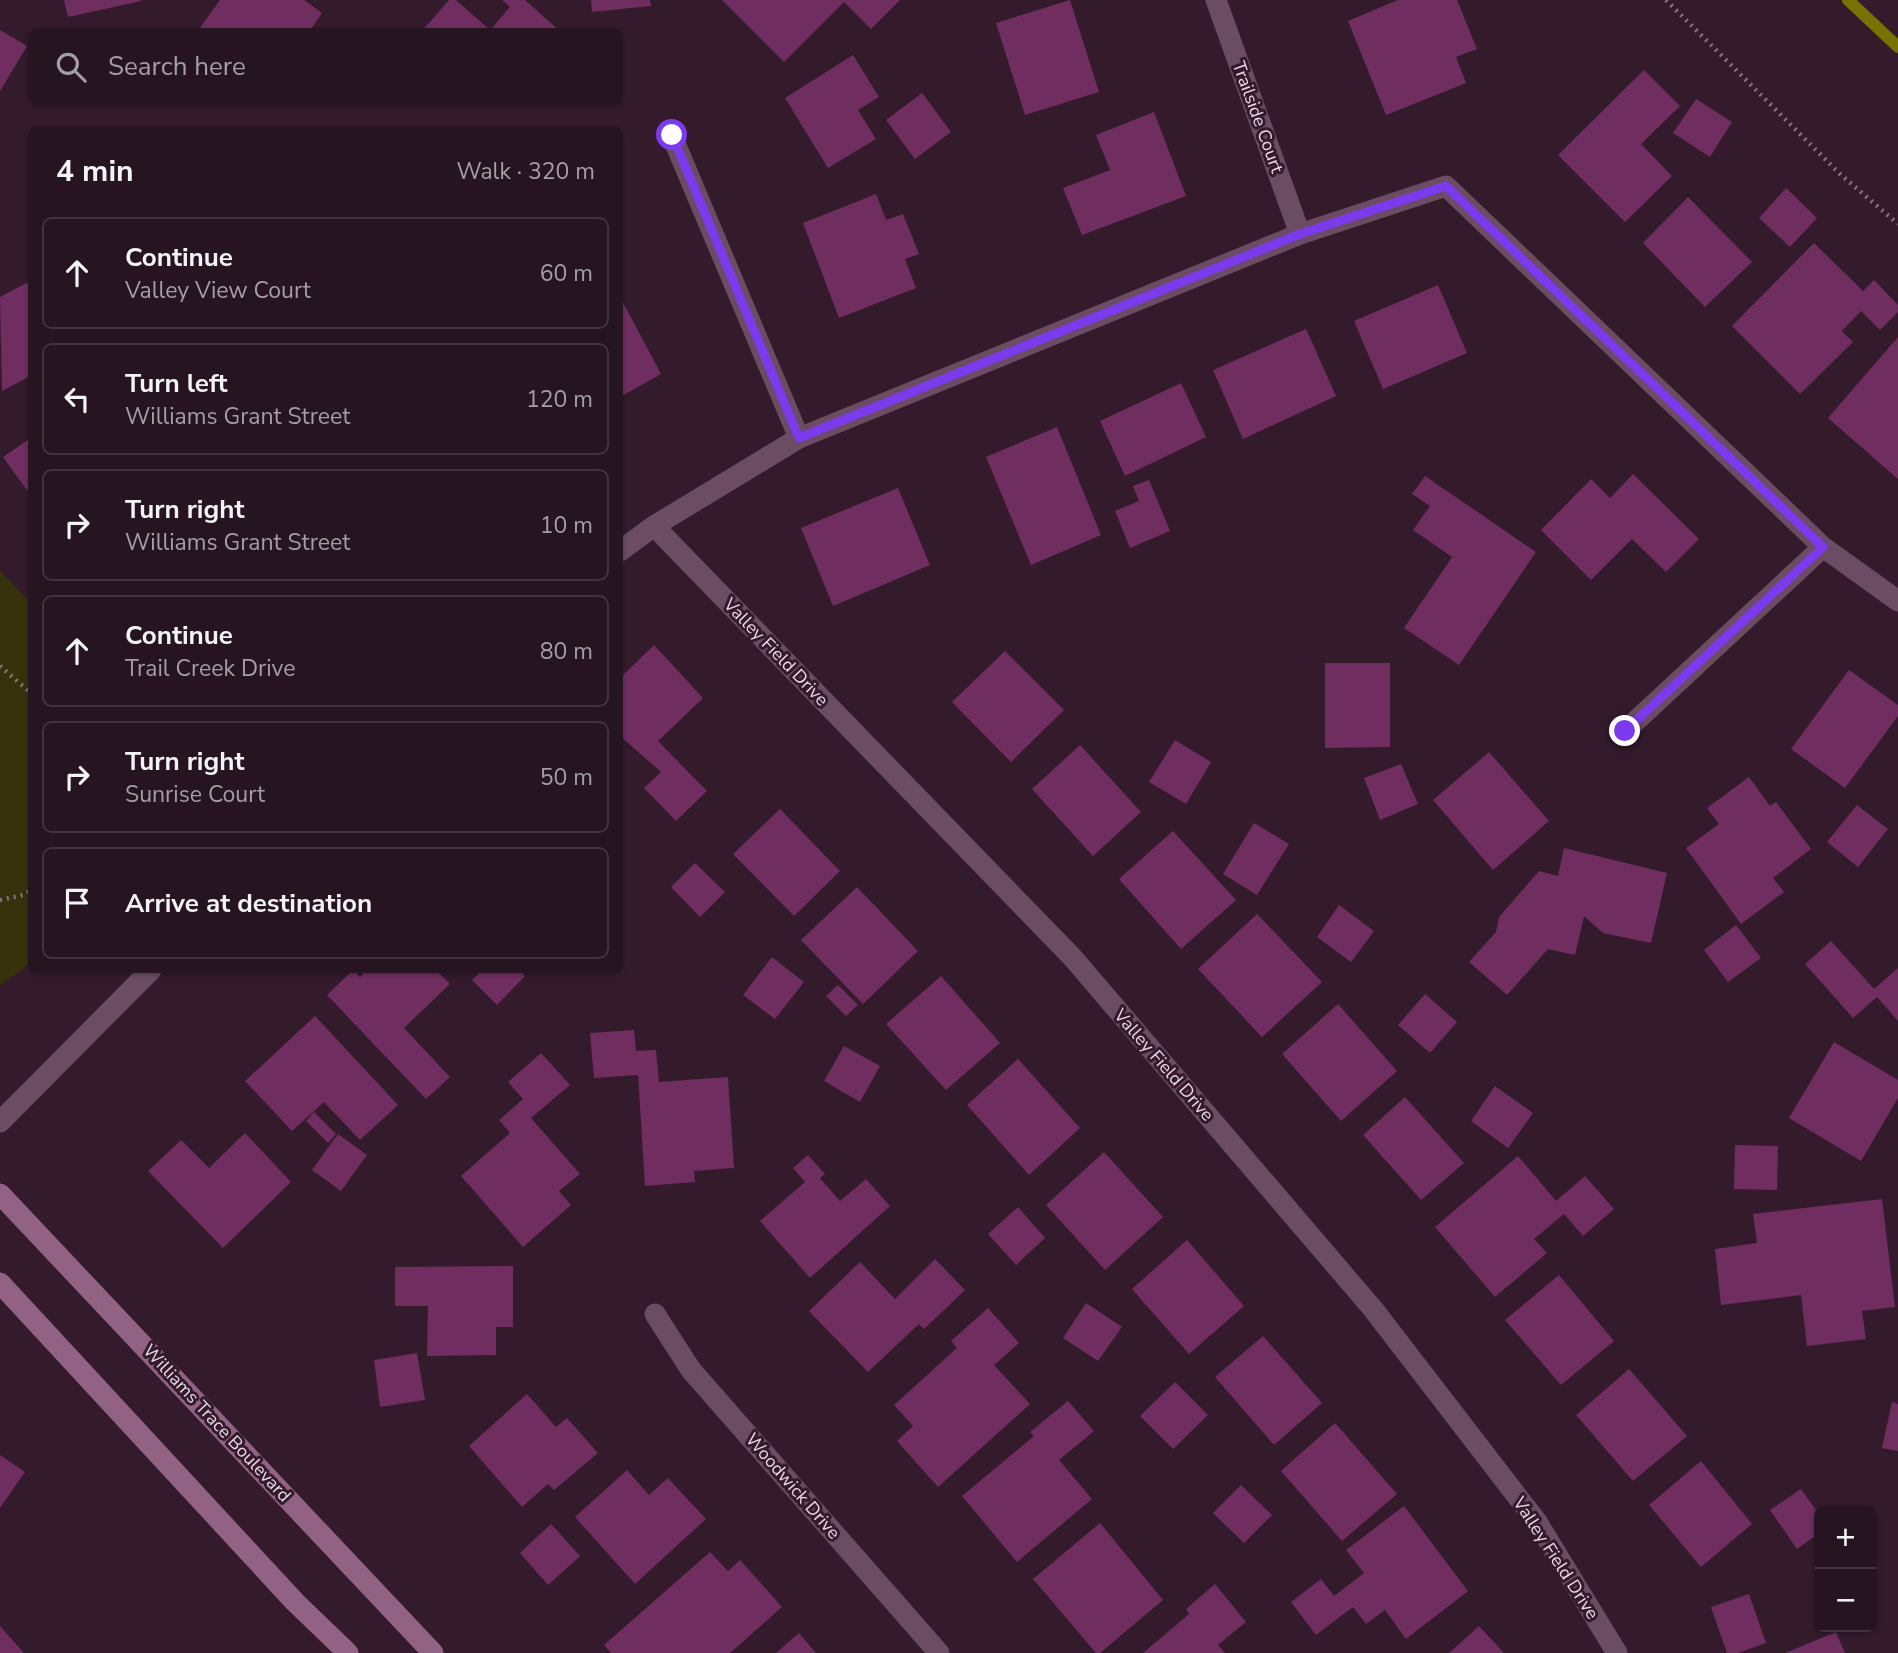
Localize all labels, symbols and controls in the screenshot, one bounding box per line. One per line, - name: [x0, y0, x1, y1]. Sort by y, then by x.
- search box: [28, 28, 623, 105]
- icon: search: [52, 48, 90, 86]
- text: Search here: [108, 49, 246, 84]
- street label: Trailside Court: [1227, 58, 1290, 177]
- route start: [656, 119, 687, 150]
- text: 4 min: [56, 151, 134, 192]
- text: Walk · 320 m: [456, 156, 595, 187]
- text: Continue: [125, 240, 233, 275]
- icon: ahead: [58, 254, 96, 292]
- text: 60 m: [540, 258, 593, 289]
- text: Valley View Court: [125, 275, 311, 306]
- text: Turn left: [125, 366, 228, 401]
- icon: left: [58, 380, 96, 418]
- text: 120 m: [526, 384, 593, 415]
- text: Williams Grant Street: [125, 401, 350, 432]
- text: Turn right: [125, 492, 244, 527]
- icon: right: [58, 506, 96, 544]
- text: 10 m: [540, 510, 593, 541]
- text: Williams Grant Street: [125, 527, 350, 558]
- street label: Valley Field Drive: [718, 592, 834, 711]
- text: Continue: [125, 618, 233, 653]
- icon: ahead: [58, 632, 96, 670]
- text: 80 m: [540, 636, 593, 667]
- text: Trail Creek Drive: [125, 653, 295, 684]
- route end: [1609, 715, 1640, 746]
- text: Turn right: [125, 744, 244, 779]
- icon: right: [58, 758, 96, 796]
- text: 50 m: [540, 762, 593, 793]
- text: Sunrise Court: [125, 779, 265, 810]
- icon: arrive: [58, 884, 96, 922]
- text: Arrive at destination: [125, 886, 372, 921]
- street label: Valley Field Drive: [1108, 1003, 1219, 1126]
- street label: Williams Trace Boulevard: [138, 1339, 296, 1507]
- street label: Woodwick Drive: [740, 1428, 846, 1544]
- street label: Valley Field Drive: [1507, 1491, 1605, 1624]
- map controls: [1814, 1506, 1877, 1632]
- button: +: [1814, 1506, 1877, 1569]
- button: −: [1814, 1569, 1877, 1632]

